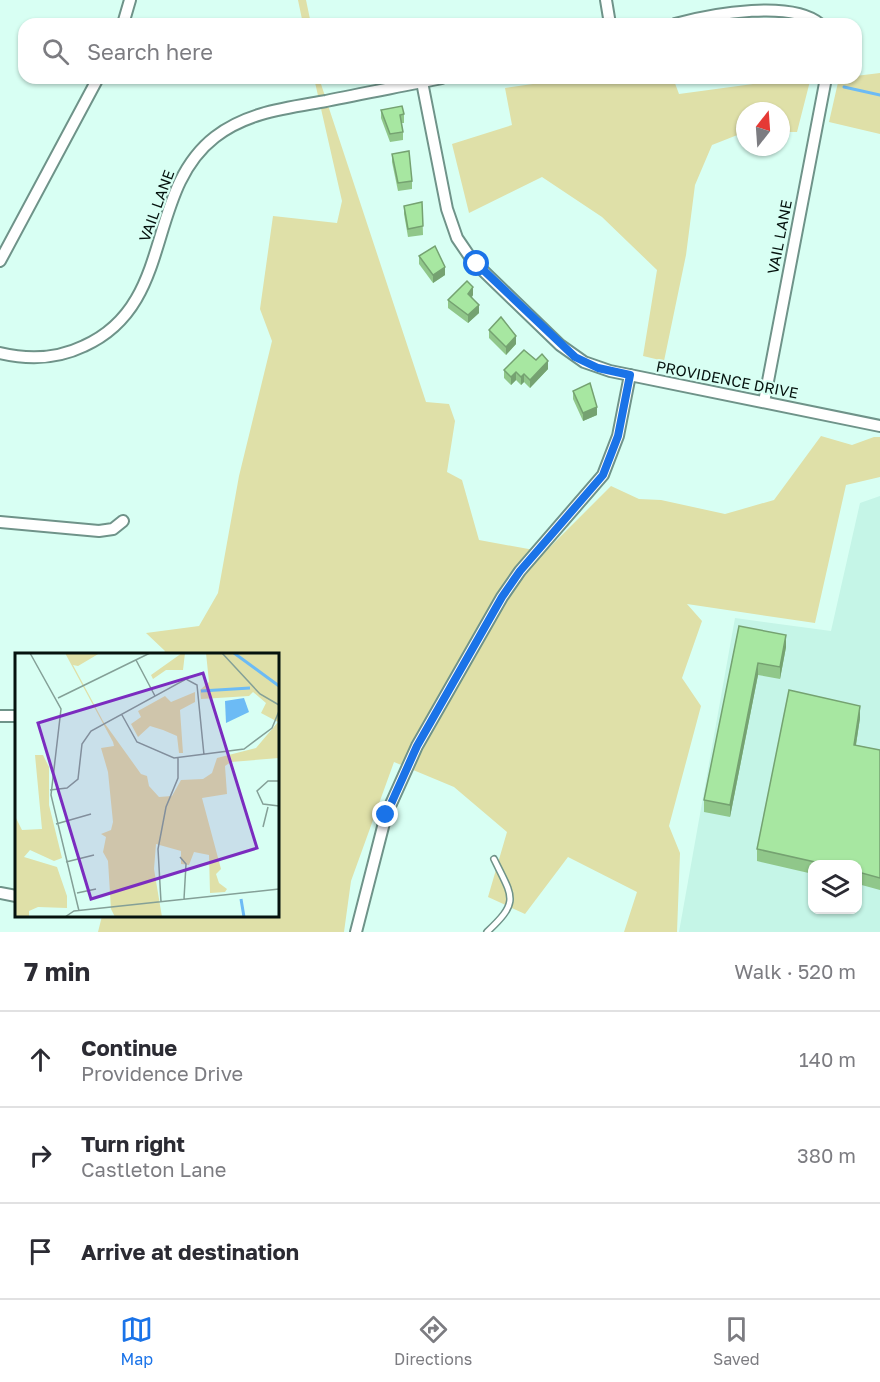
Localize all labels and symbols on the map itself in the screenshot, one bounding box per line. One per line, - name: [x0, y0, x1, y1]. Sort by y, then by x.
- north arrow: [736, 102, 790, 156]
- street label: VAIL LANE: [135, 167, 177, 244]
- street label: VAIL LANE: [763, 198, 795, 276]
- route start: [463, 250, 489, 276]
- street label: PROVIDENCE DRIVE: [655, 356, 800, 402]
- inset map: [15, 653, 279, 917]
- route end: [372, 801, 398, 827]

